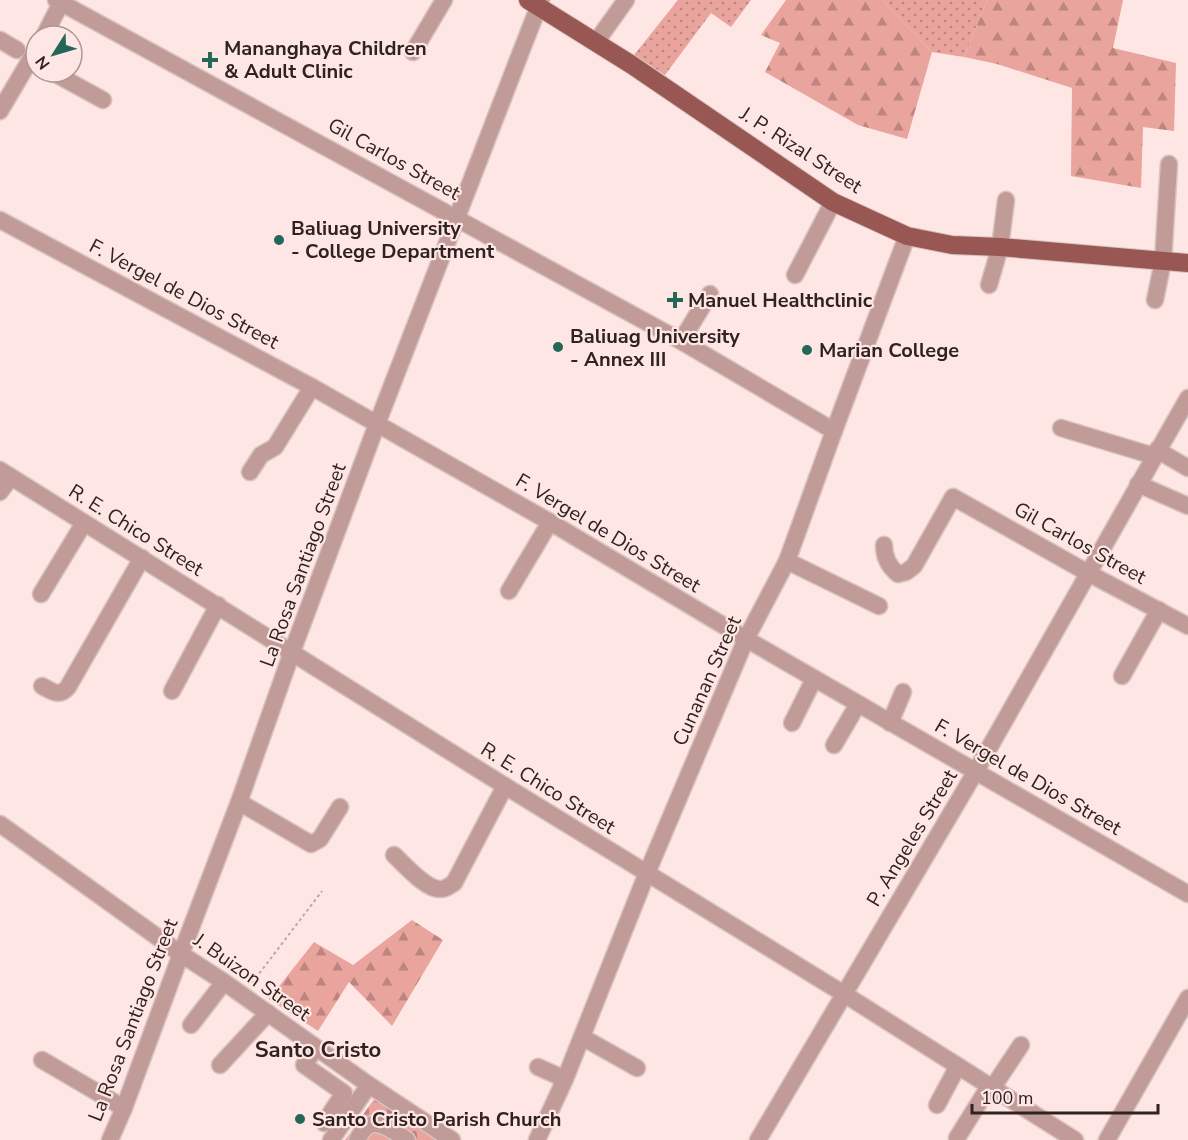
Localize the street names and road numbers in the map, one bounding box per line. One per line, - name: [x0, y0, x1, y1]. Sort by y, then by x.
- street label: J. P. Rizal Street: [734, 100, 868, 200]
- street label: Gil Carlos Street: [323, 111, 466, 207]
- street label: F. Vergel de Dios Street: [84, 233, 284, 356]
- street label: La Rosa Santiago Street: [253, 458, 353, 671]
- street label: F. Vergel de Dios Street: [511, 467, 706, 599]
- street label: R. E. Chico Street: [63, 478, 209, 583]
- street label: Gil Carlos Street: [1009, 495, 1152, 591]
- street label: Cunanan Street: [666, 611, 748, 750]
- street label: F. Vergel de Dios Street: [930, 713, 1127, 842]
- street label: R. E. Chico Street: [475, 736, 621, 841]
- street label: P. Angeles Street: [860, 764, 964, 912]
- street label: La Rosa Santiago Street: [82, 914, 185, 1125]
- street label: J. Buizon Street: [188, 926, 316, 1028]

